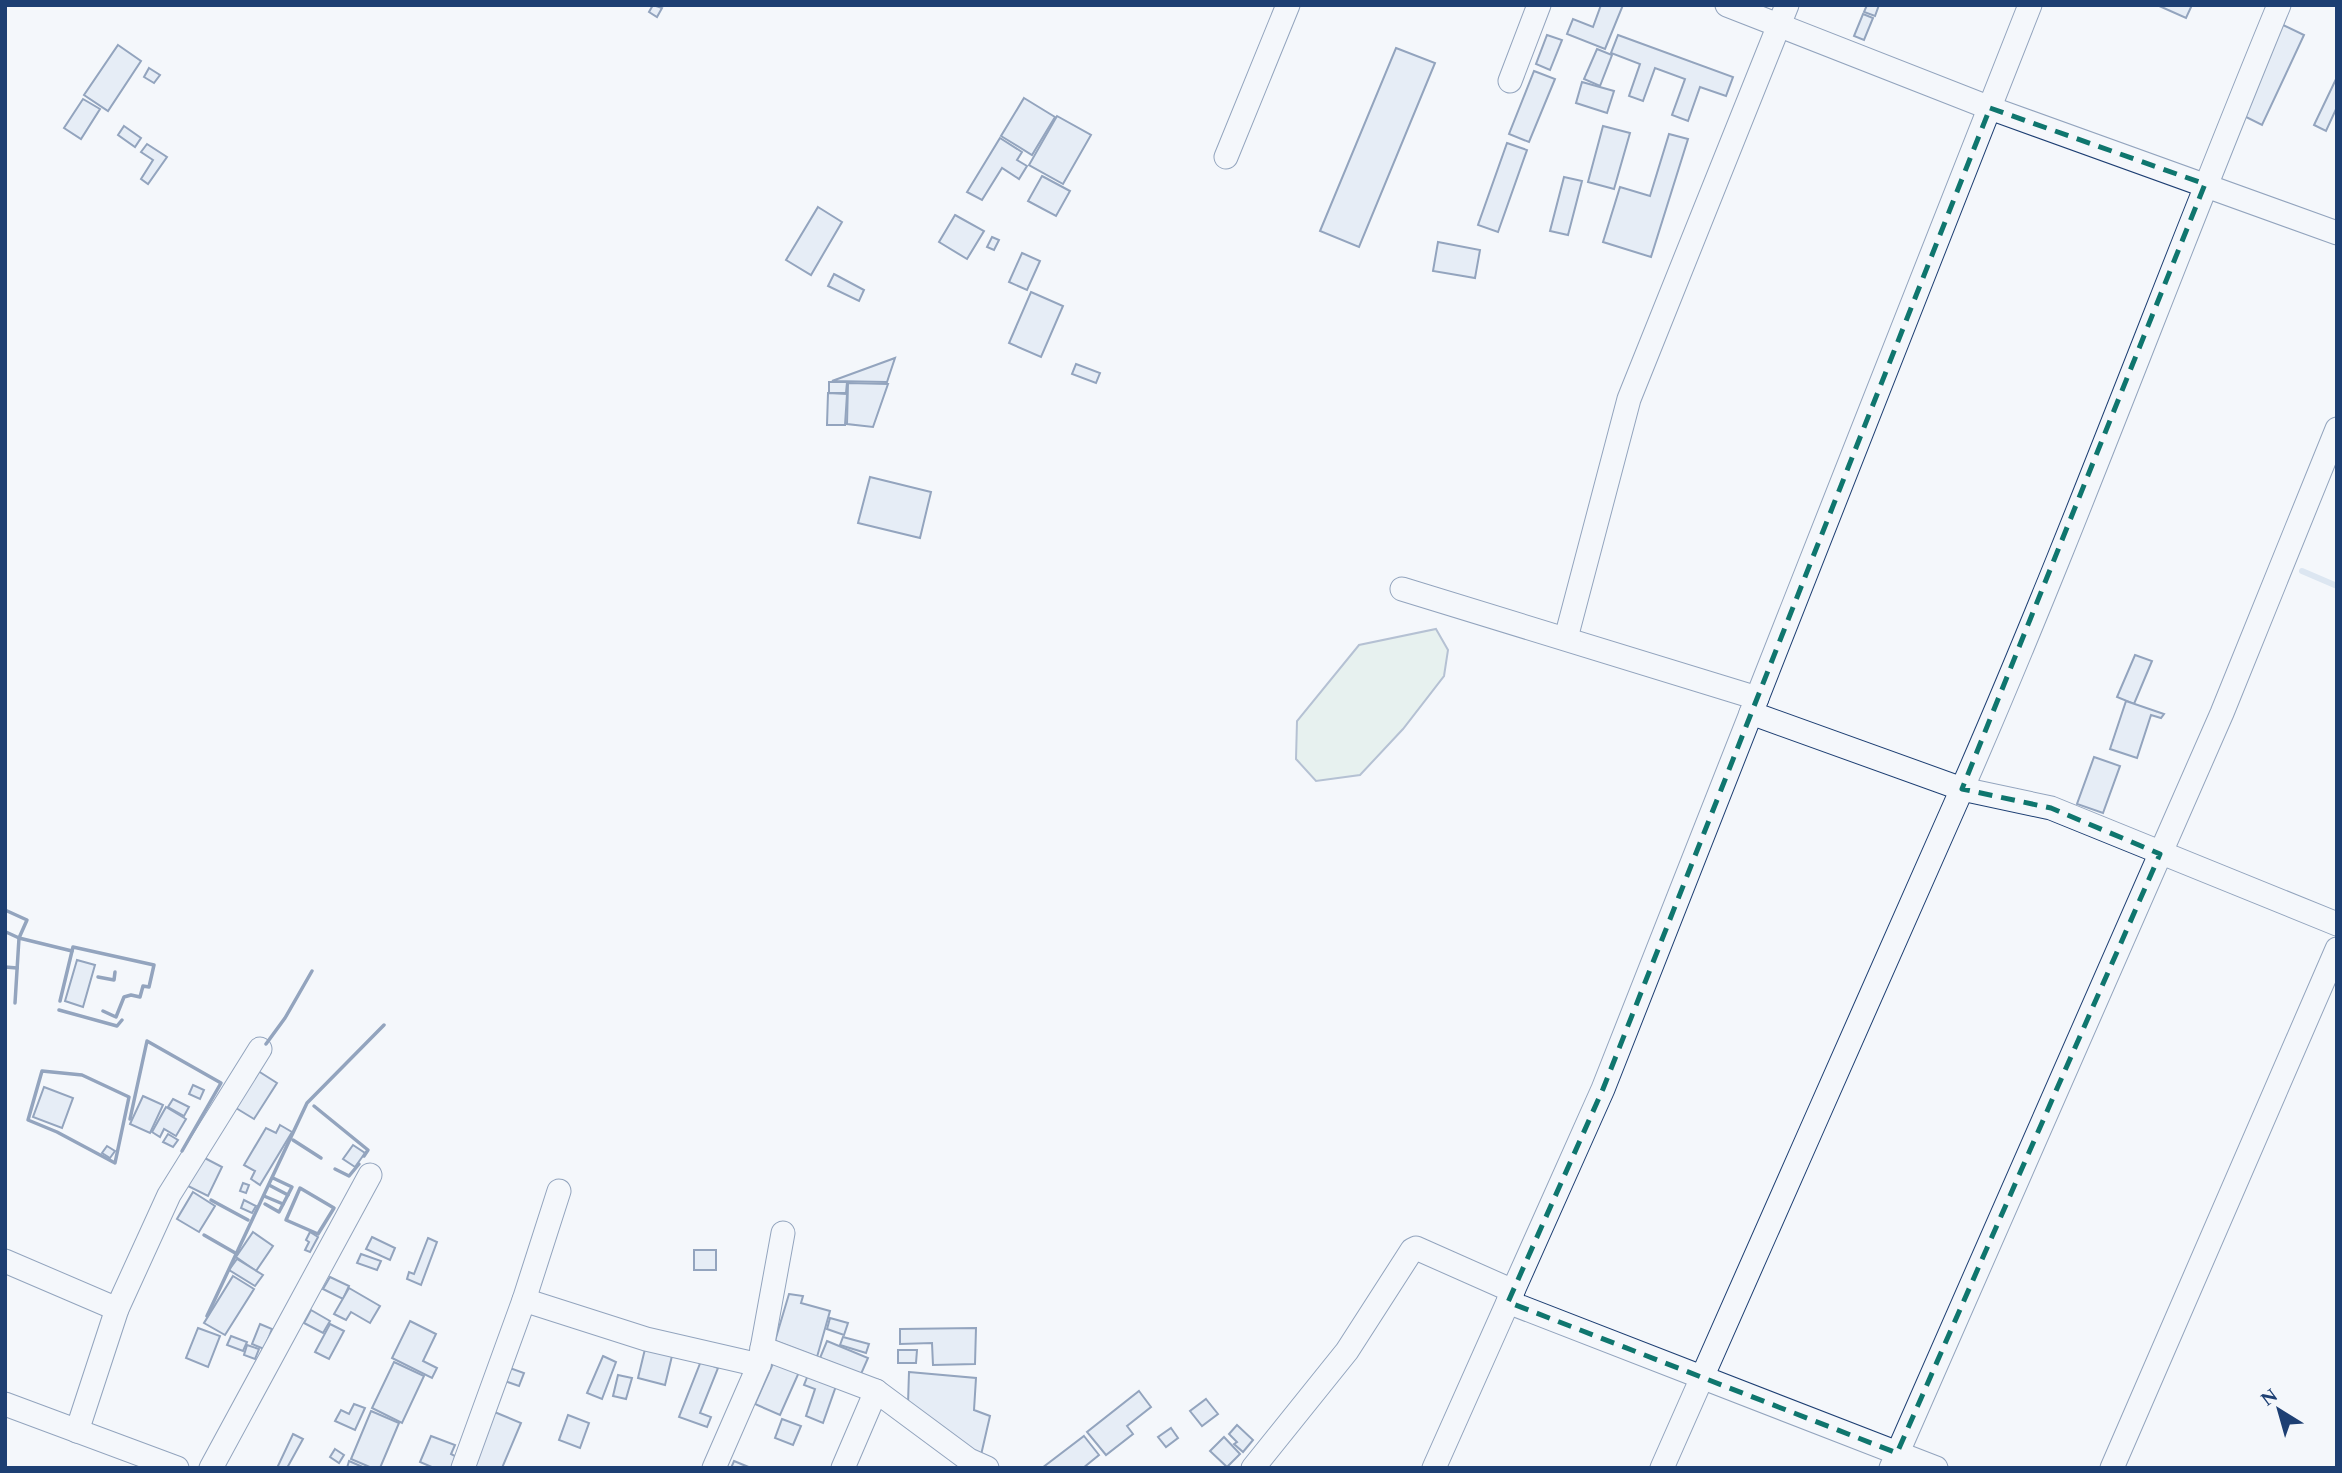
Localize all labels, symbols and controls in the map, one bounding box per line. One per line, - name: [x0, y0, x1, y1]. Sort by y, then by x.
- north arrow: [2244, 1375, 2314, 1445]
- text: N: [2255, 1381, 2285, 1414]

